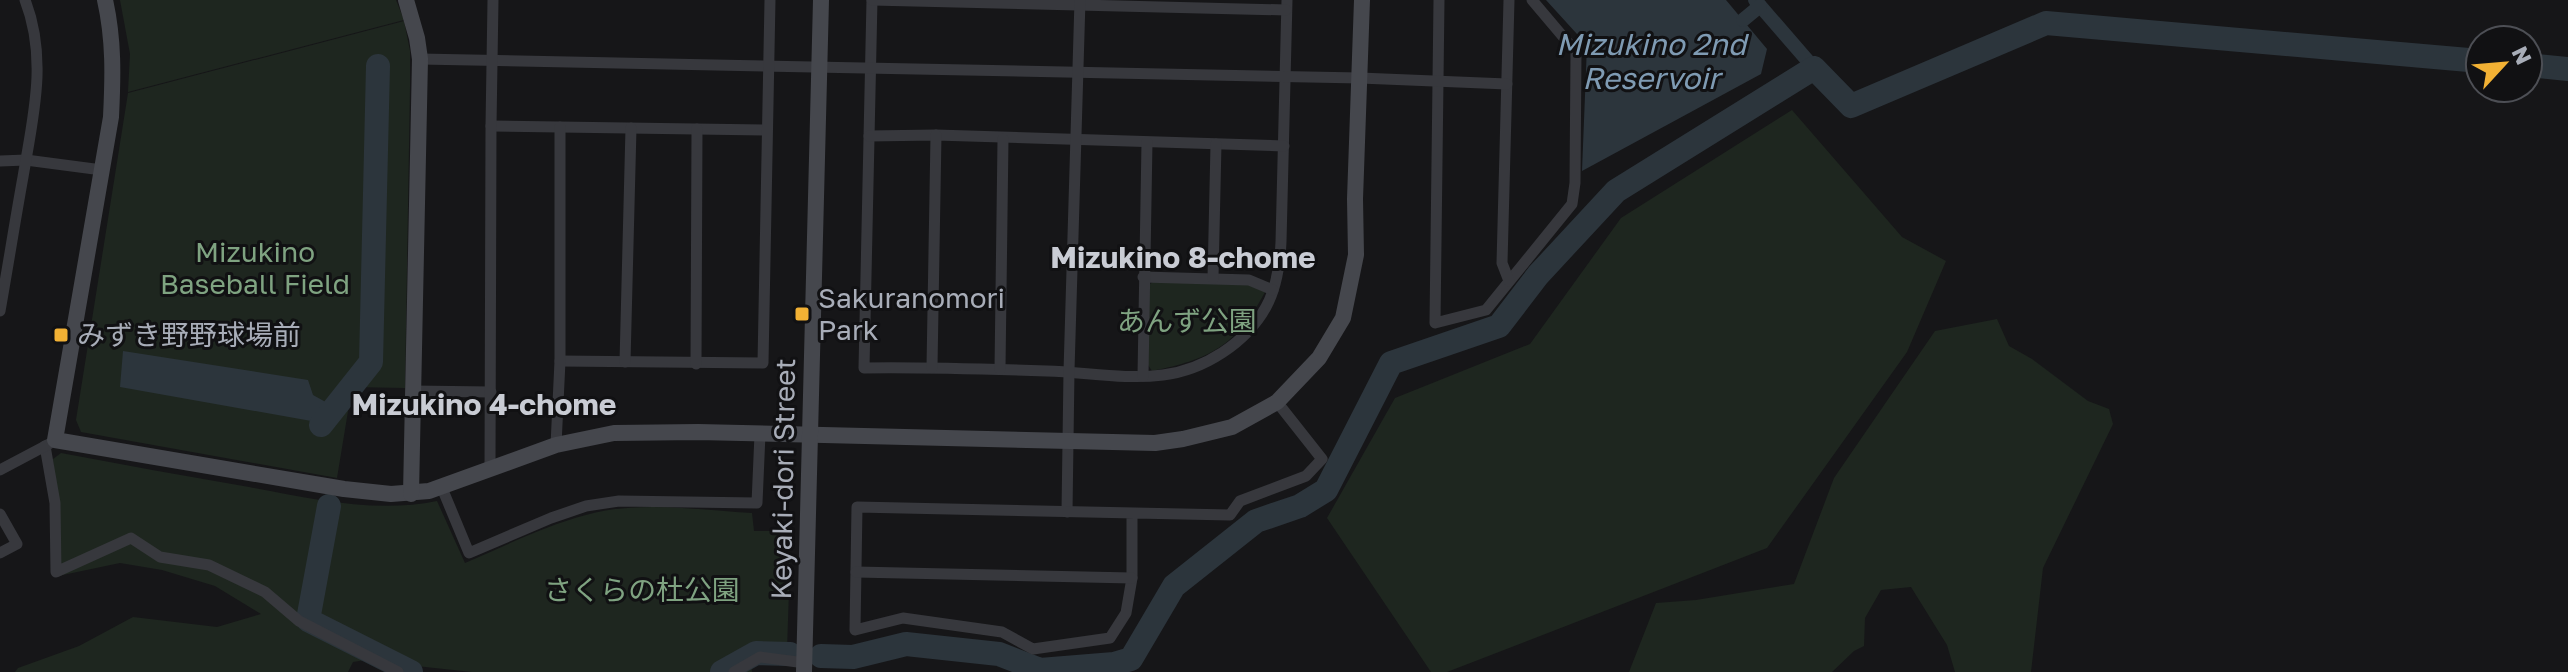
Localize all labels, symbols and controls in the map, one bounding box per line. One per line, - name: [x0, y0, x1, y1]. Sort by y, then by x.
- north arrow: [2464, 24, 2544, 104]
- water label: Mizukino 2nd Reservoir: [1556, 26, 1750, 96]
- text: N: [2507, 42, 2538, 68]
- park label: Mizukino Baseball Field: [160, 235, 350, 300]
- district label: Mizukino 8-chome: [1050, 239, 1316, 275]
- place label: Sakuranomori Park: [818, 281, 1005, 346]
- park label: あんず公園: [1117, 304, 1257, 337]
- marker: Sakuranomori Park: [793, 305, 811, 323]
- place label: みずき野野球場前: [77, 318, 301, 351]
- marker: みずき野野球場前: [52, 326, 70, 344]
- street label: Keyaki-dori Street: [764, 358, 801, 600]
- district label: Mizukino 4-chome: [352, 386, 616, 422]
- park label: さくらの杜公園: [544, 573, 740, 606]

